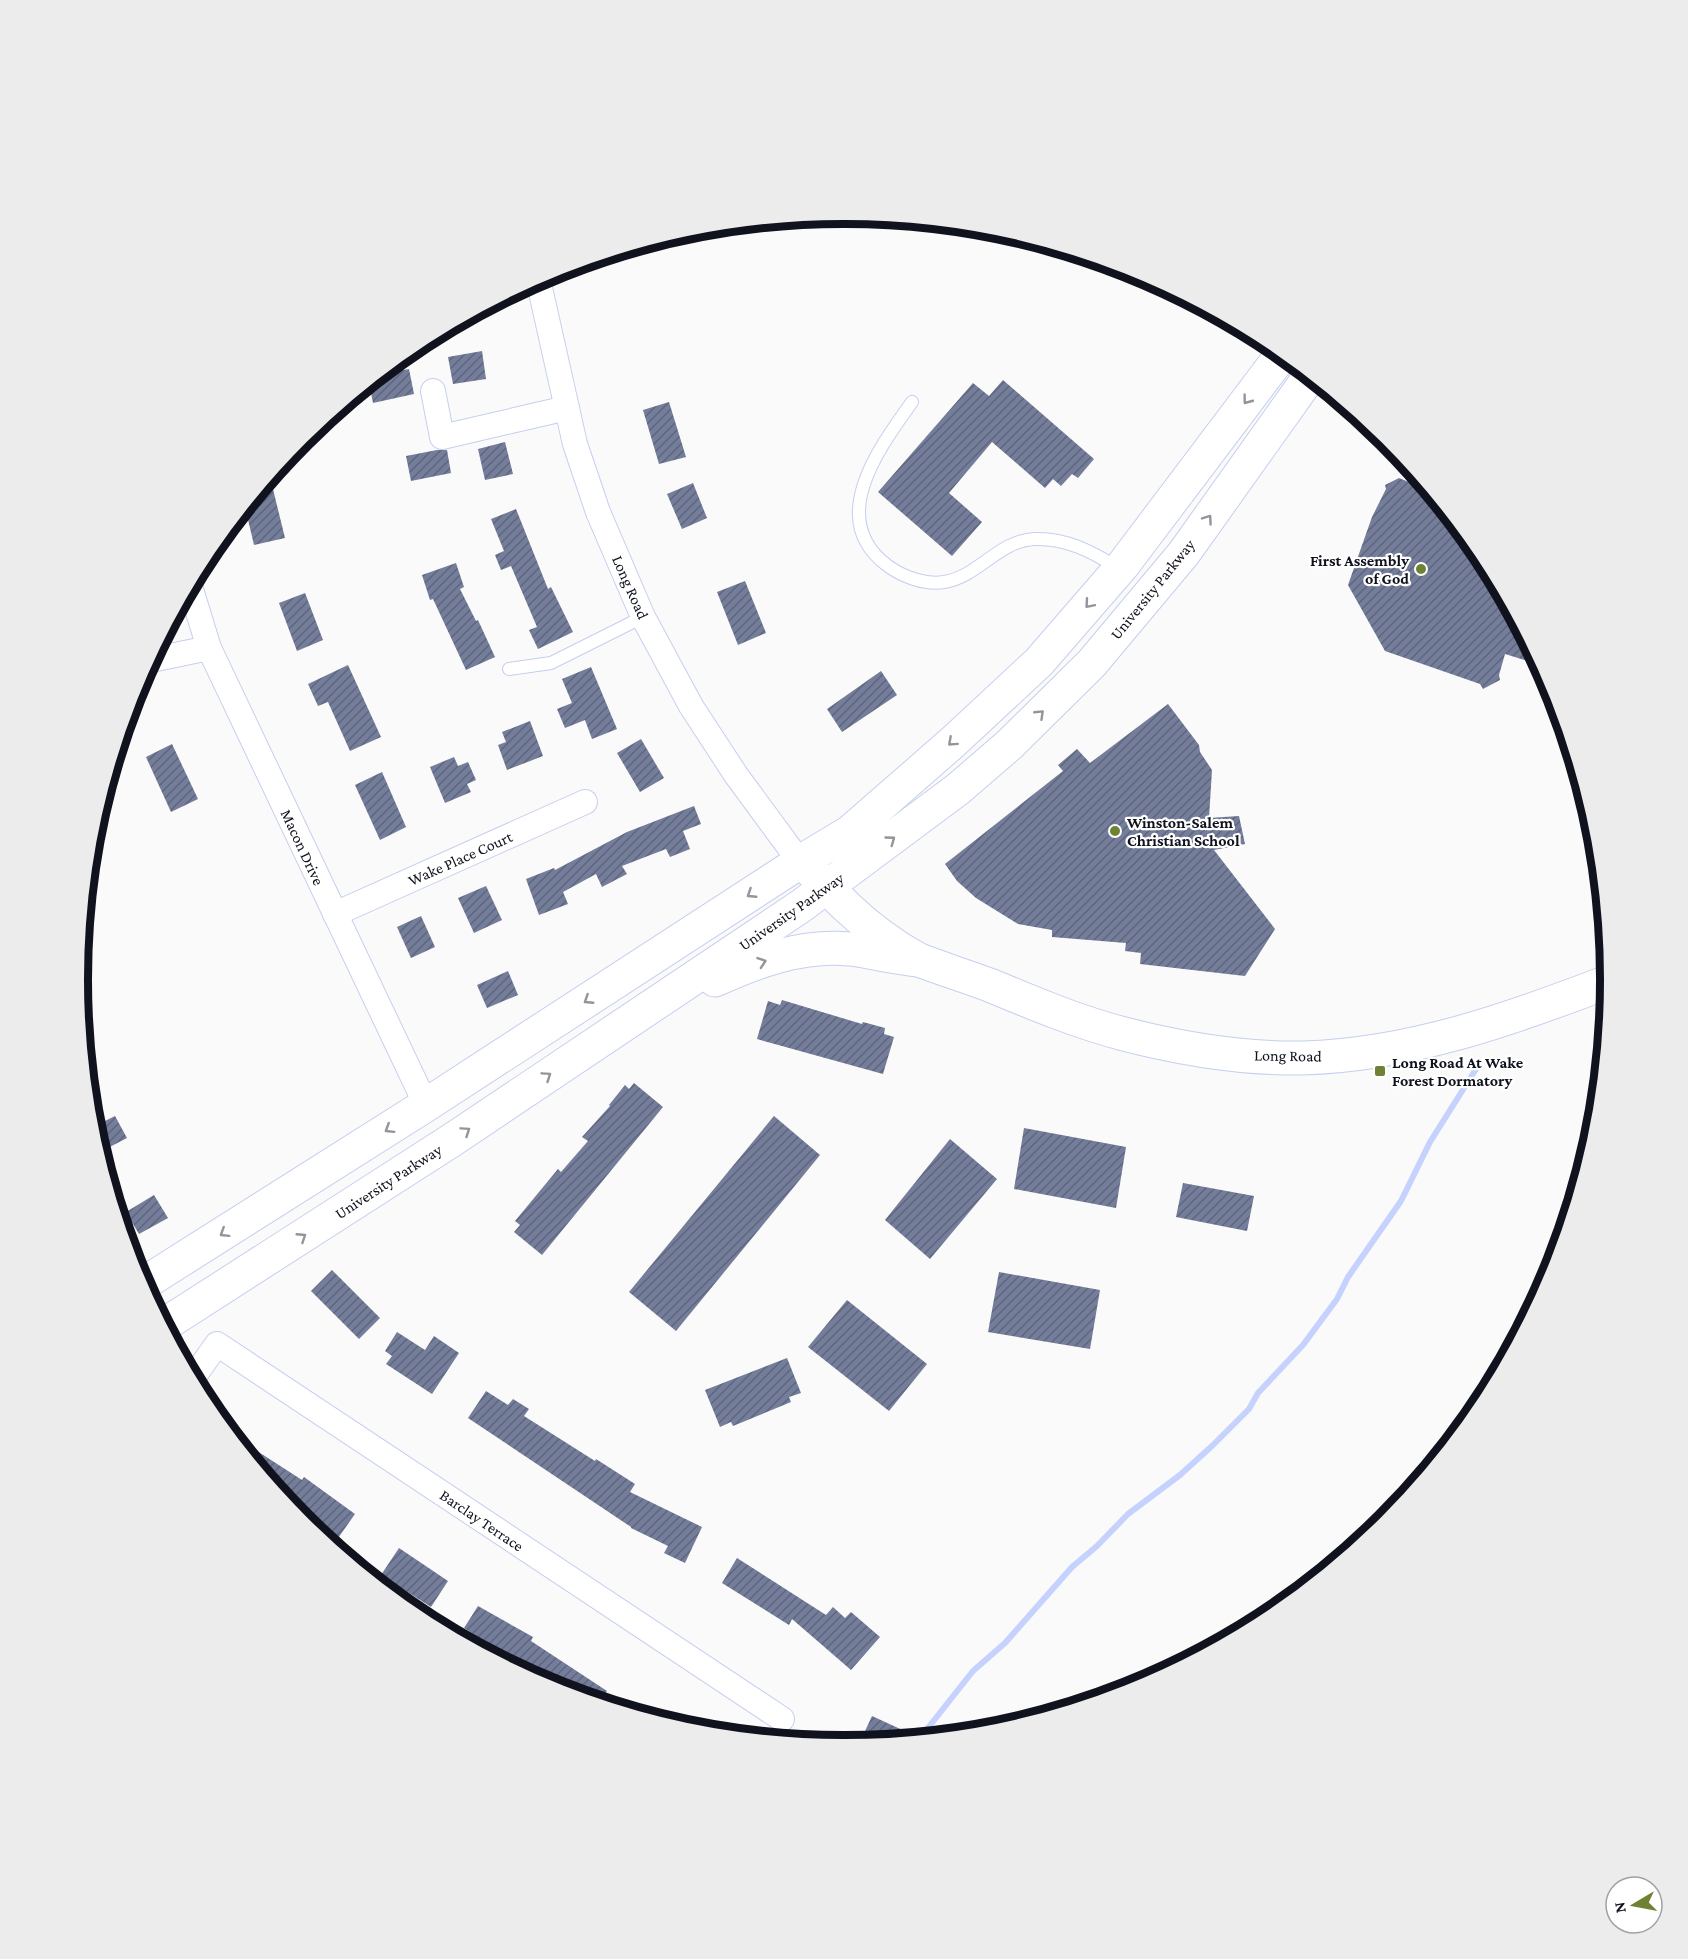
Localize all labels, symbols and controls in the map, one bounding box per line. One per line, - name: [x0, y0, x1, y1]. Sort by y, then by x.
- one-way arrow: [1244, 393, 1255, 404]
- one-way arrow: [1201, 515, 1212, 526]
- street label: University Parkway: [1107, 535, 1199, 643]
- place label: First Assembly of God: [1310, 552, 1409, 587]
- street label: Long Road: [608, 553, 652, 623]
- marker: First Assembly of God: [1414, 562, 1428, 576]
- one-way arrow: [1085, 597, 1096, 608]
- one-way arrow: [1033, 711, 1044, 722]
- one-way arrow: [948, 735, 959, 746]
- street label: Macon Drive: [278, 807, 327, 888]
- place label: Winston-Salem Christian School: [1126, 814, 1240, 849]
- marker: Winston-Salem Christian School: [1108, 824, 1122, 838]
- street label: Wake Place Court: [406, 828, 515, 889]
- one-way arrow: [885, 836, 896, 847]
- street label: University Parkway: [736, 869, 848, 955]
- one-way arrow: [747, 886, 757, 898]
- one-way arrow: [756, 956, 767, 969]
- one-way arrow: [583, 993, 594, 1004]
- street label: Long Road: [1254, 1046, 1323, 1066]
- place label: Long Road At Wake Forest Dormatory: [1392, 1054, 1524, 1089]
- marker: Long Road At Wake Forest Dormatory: [1373, 1064, 1387, 1078]
- one-way arrow: [541, 1072, 552, 1083]
- one-way arrow: [384, 1121, 395, 1132]
- one-way arrow: [459, 1127, 470, 1138]
- street label: University Parkway: [332, 1140, 446, 1223]
- one-way arrow: [220, 1226, 231, 1237]
- one-way arrow: [295, 1233, 306, 1244]
- street label: Barclay Terrace: [436, 1486, 527, 1555]
- north arrow: [1604, 1875, 1664, 1935]
- text: N: [1610, 1901, 1629, 1914]

